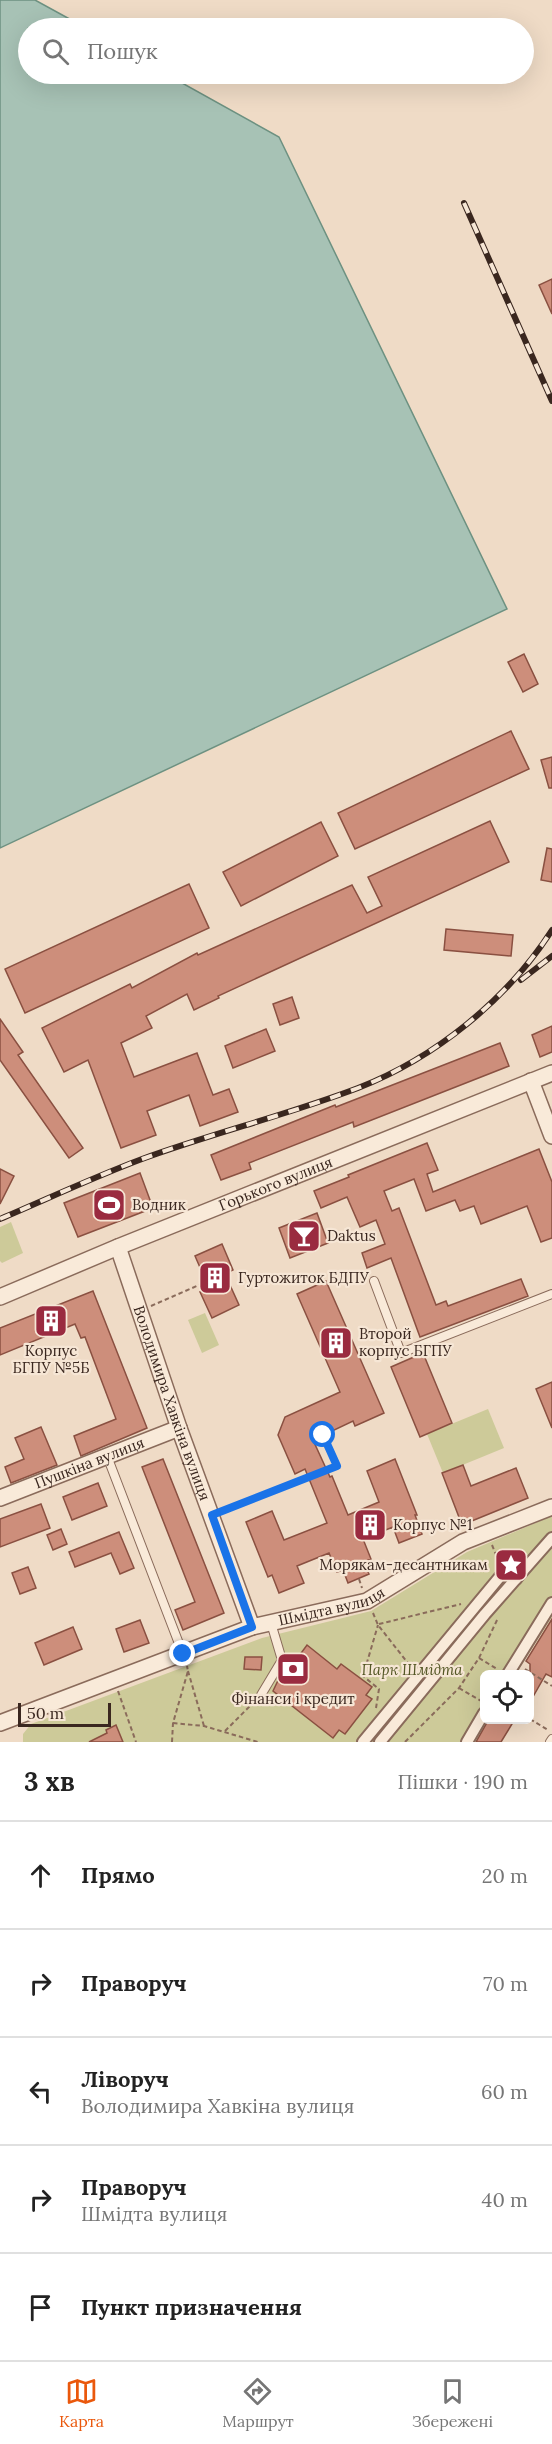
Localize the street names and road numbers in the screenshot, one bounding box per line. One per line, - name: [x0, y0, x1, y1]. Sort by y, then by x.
- street label: Горького вулиця: [216, 1152, 335, 1215]
- street label: Володимира Хавкіна вулиця: [129, 1303, 215, 1503]
- street label: Пушкіна вулиця: [32, 1433, 147, 1493]
- street label: Шмідта вулиця: [277, 1582, 388, 1630]

